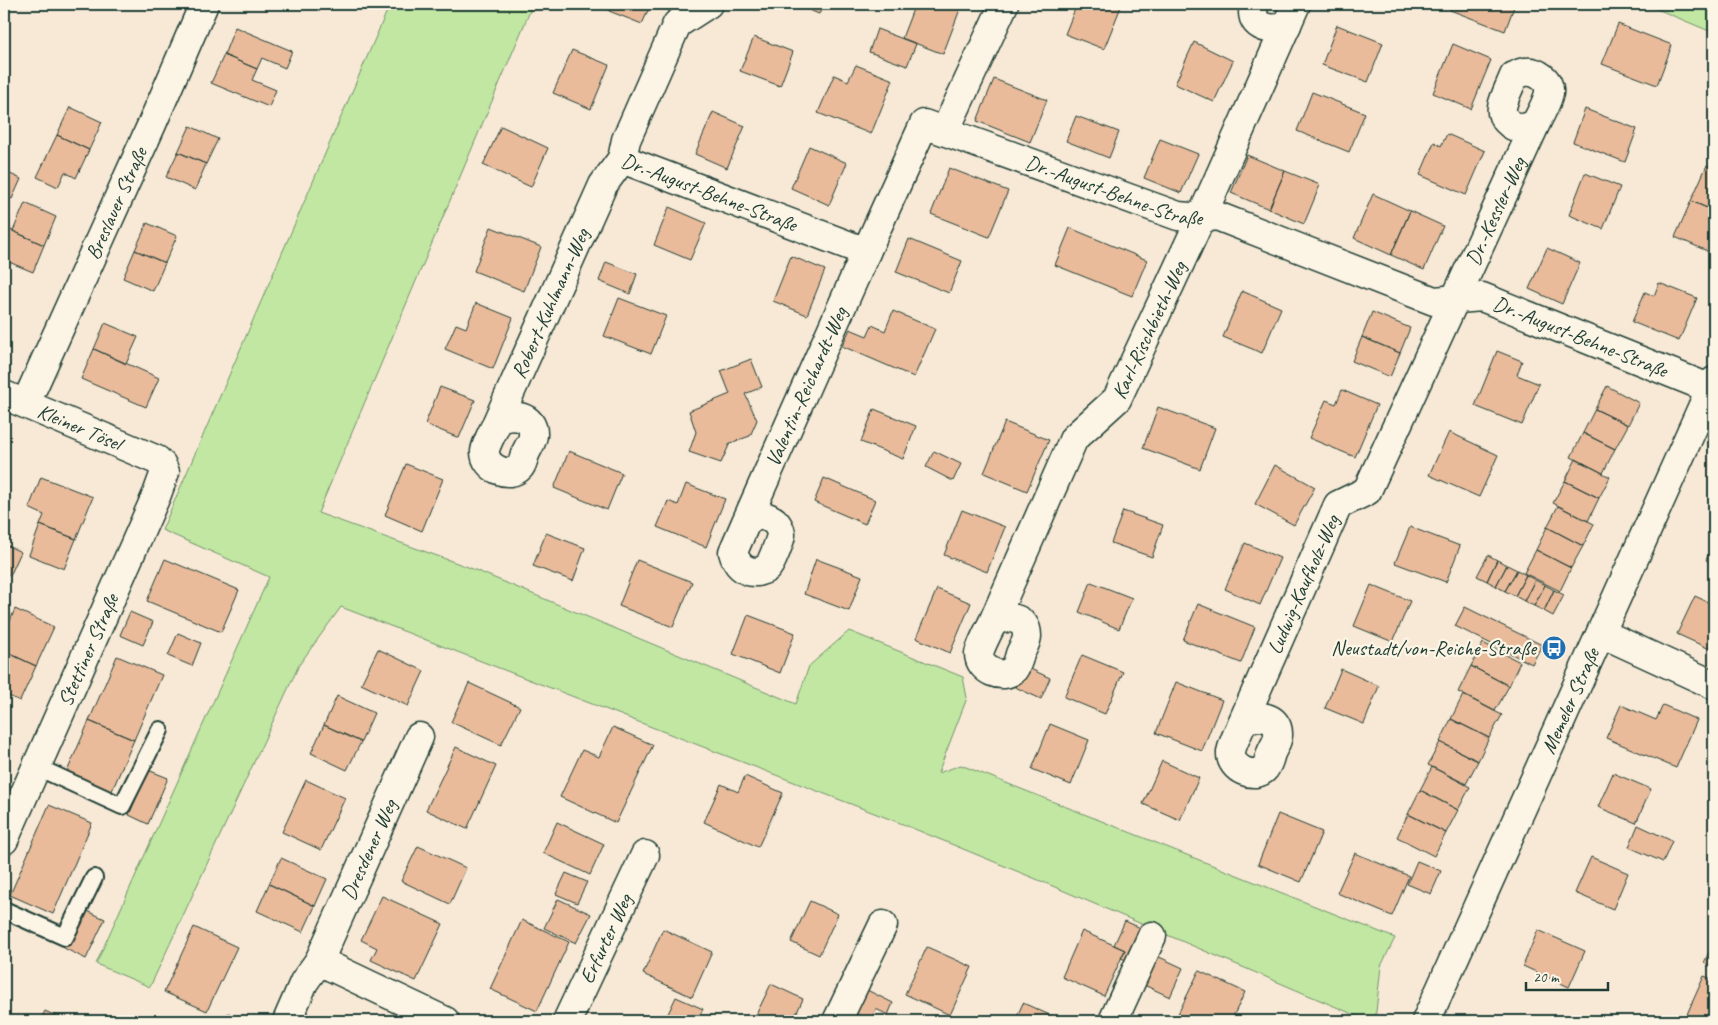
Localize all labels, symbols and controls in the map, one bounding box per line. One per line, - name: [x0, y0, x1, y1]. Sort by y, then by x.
- street label: Breslauer Straße: [80, 141, 154, 263]
- street label: Dr.-August-Behne-Straße: [618, 147, 803, 238]
- street label: Dr.-August-Behne-Straße: [1022, 149, 1205, 231]
- street label: Dr.-Kessler-Weg: [1460, 151, 1532, 269]
- street label: Robert-Kuhlmann-Weg: [505, 223, 596, 382]
- street label: Karl-Rischbieth-Weg: [1106, 255, 1193, 403]
- street label: Dr.-August-Behne-Straße: [1490, 290, 1673, 384]
- street label: Valentin-Reichardt-Weg: [759, 301, 854, 470]
- street label: Kleiner Tösel: [34, 398, 128, 458]
- street label: Ludwig-Kaufholz-Weg: [1261, 509, 1346, 658]
- street label: Stettiner Straße: [52, 588, 125, 710]
- place label: Neustadt/von-Reiche-Straße: [1331, 635, 1538, 661]
- bus stop icon: Neustadt/von-Reiche-Straße: [1541, 635, 1567, 661]
- street label: Memeler Straße: [1535, 642, 1606, 758]
- street label: Dresdener Weg: [335, 794, 403, 904]
- street label: Erfurter Weg: [574, 888, 639, 988]
- scale bar: [1526, 960, 1608, 992]
- text: 20 m: [1533, 968, 1560, 987]

